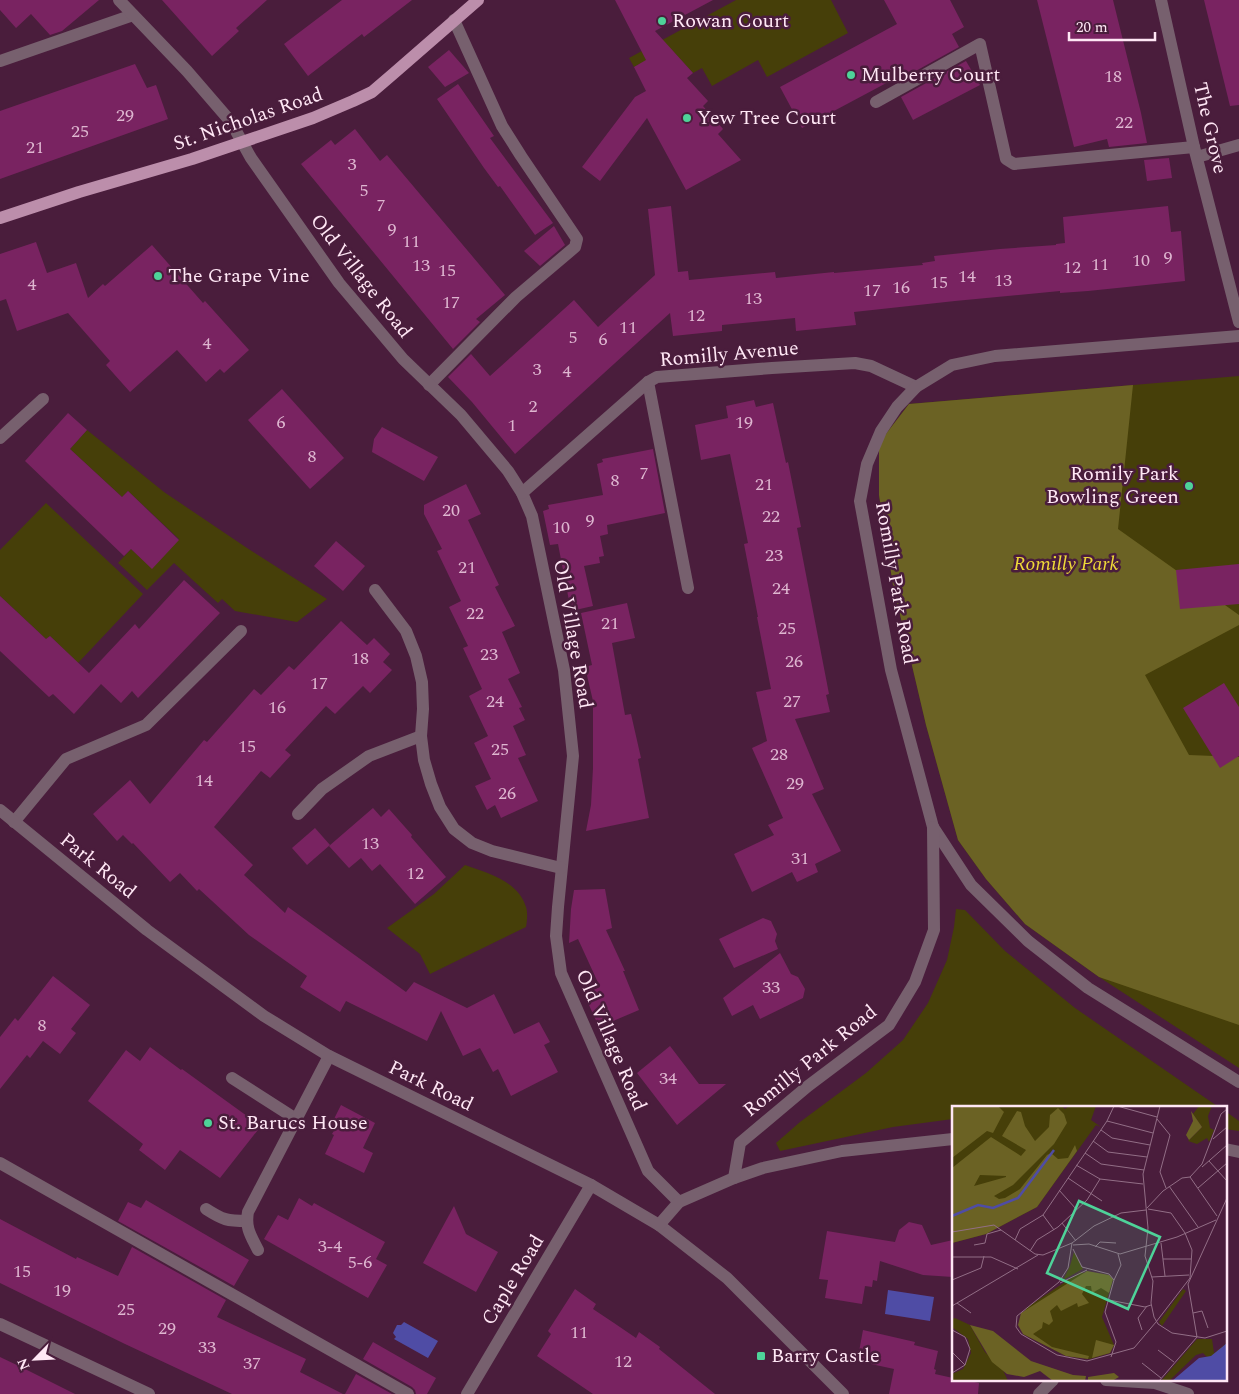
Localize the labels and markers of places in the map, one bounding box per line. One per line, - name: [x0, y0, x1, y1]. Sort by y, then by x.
- place label: Rowan Court: [672, 6, 789, 36]
- marker: Rowan Court: [656, 15, 668, 27]
- place label: Mulberry Court: [861, 60, 1000, 90]
- marker: Mulberry Court: [845, 69, 857, 81]
- place label: Yew Tree Court: [697, 103, 836, 133]
- marker: Yew Tree Court: [681, 112, 693, 124]
- place label: The Grape Vine: [168, 261, 310, 291]
- marker: The Grape Vine: [152, 270, 164, 282]
- place label: Romily Park Bowling Green: [1046, 459, 1179, 512]
- marker: Romily Park Bowling Green: [1183, 480, 1195, 492]
- place label: St. Barucs House: [218, 1108, 368, 1138]
- marker: St. Barucs House: [202, 1117, 214, 1129]
- place label: Barry Castle: [771, 1341, 880, 1371]
- marker: Barry Castle: [755, 1350, 767, 1362]

